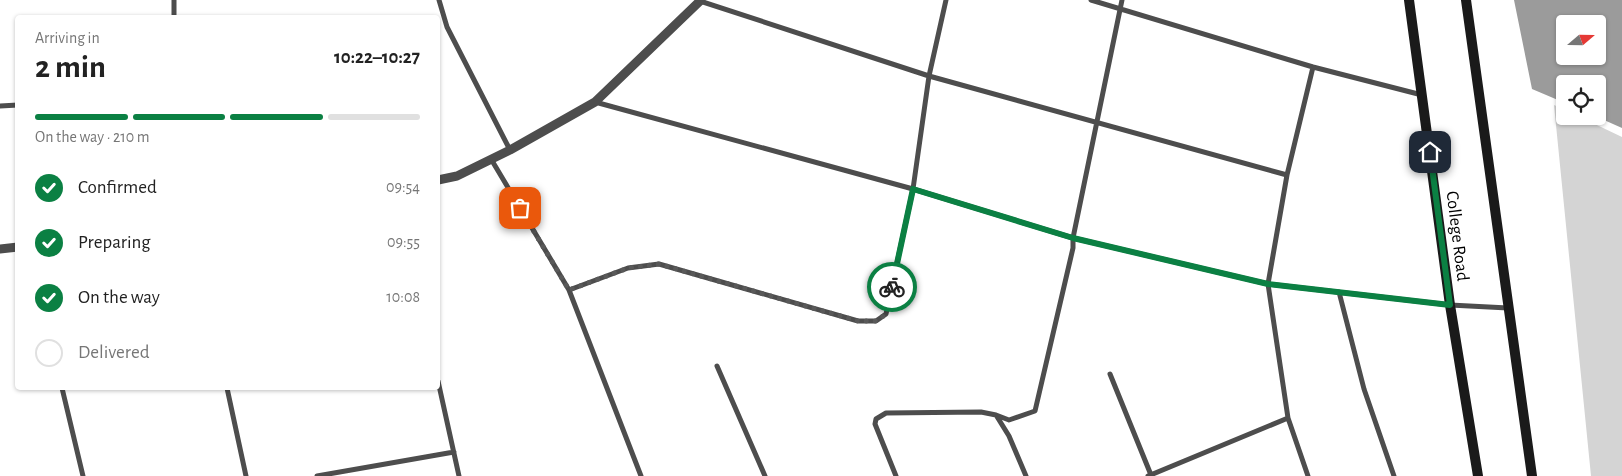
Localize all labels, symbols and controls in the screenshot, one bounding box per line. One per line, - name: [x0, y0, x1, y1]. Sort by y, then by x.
- north arrow: [1556, 15, 1606, 65]
- map controls: [1556, 15, 1606, 125]
- text: Arriving in: [35, 30, 100, 46]
- text: 10:22–10:27: [334, 48, 420, 67]
- text: 2 min: [35, 51, 106, 83]
- button: locate: [1556, 75, 1606, 125]
- text: On the way · 210 m: [35, 129, 150, 145]
- pin: [1409, 131, 1451, 173]
- icon: home: [1416, 138, 1444, 166]
- icon: check: [35, 174, 63, 202]
- text: Confirmed: [78, 178, 157, 197]
- text: 09:54: [386, 179, 420, 195]
- pin: [499, 187, 541, 229]
- street label: College Road: [1443, 190, 1471, 282]
- icon: bag: [506, 194, 534, 222]
- icon: check: [35, 229, 63, 257]
- text: Preparing: [78, 233, 151, 252]
- text: 09:55: [387, 234, 420, 250]
- courier: [867, 262, 917, 312]
- icon: bike: [878, 273, 906, 301]
- icon: check: [35, 284, 63, 312]
- text: On the way: [78, 288, 160, 307]
- text: 10:08: [386, 289, 420, 305]
- text: Delivered: [78, 343, 150, 362]

